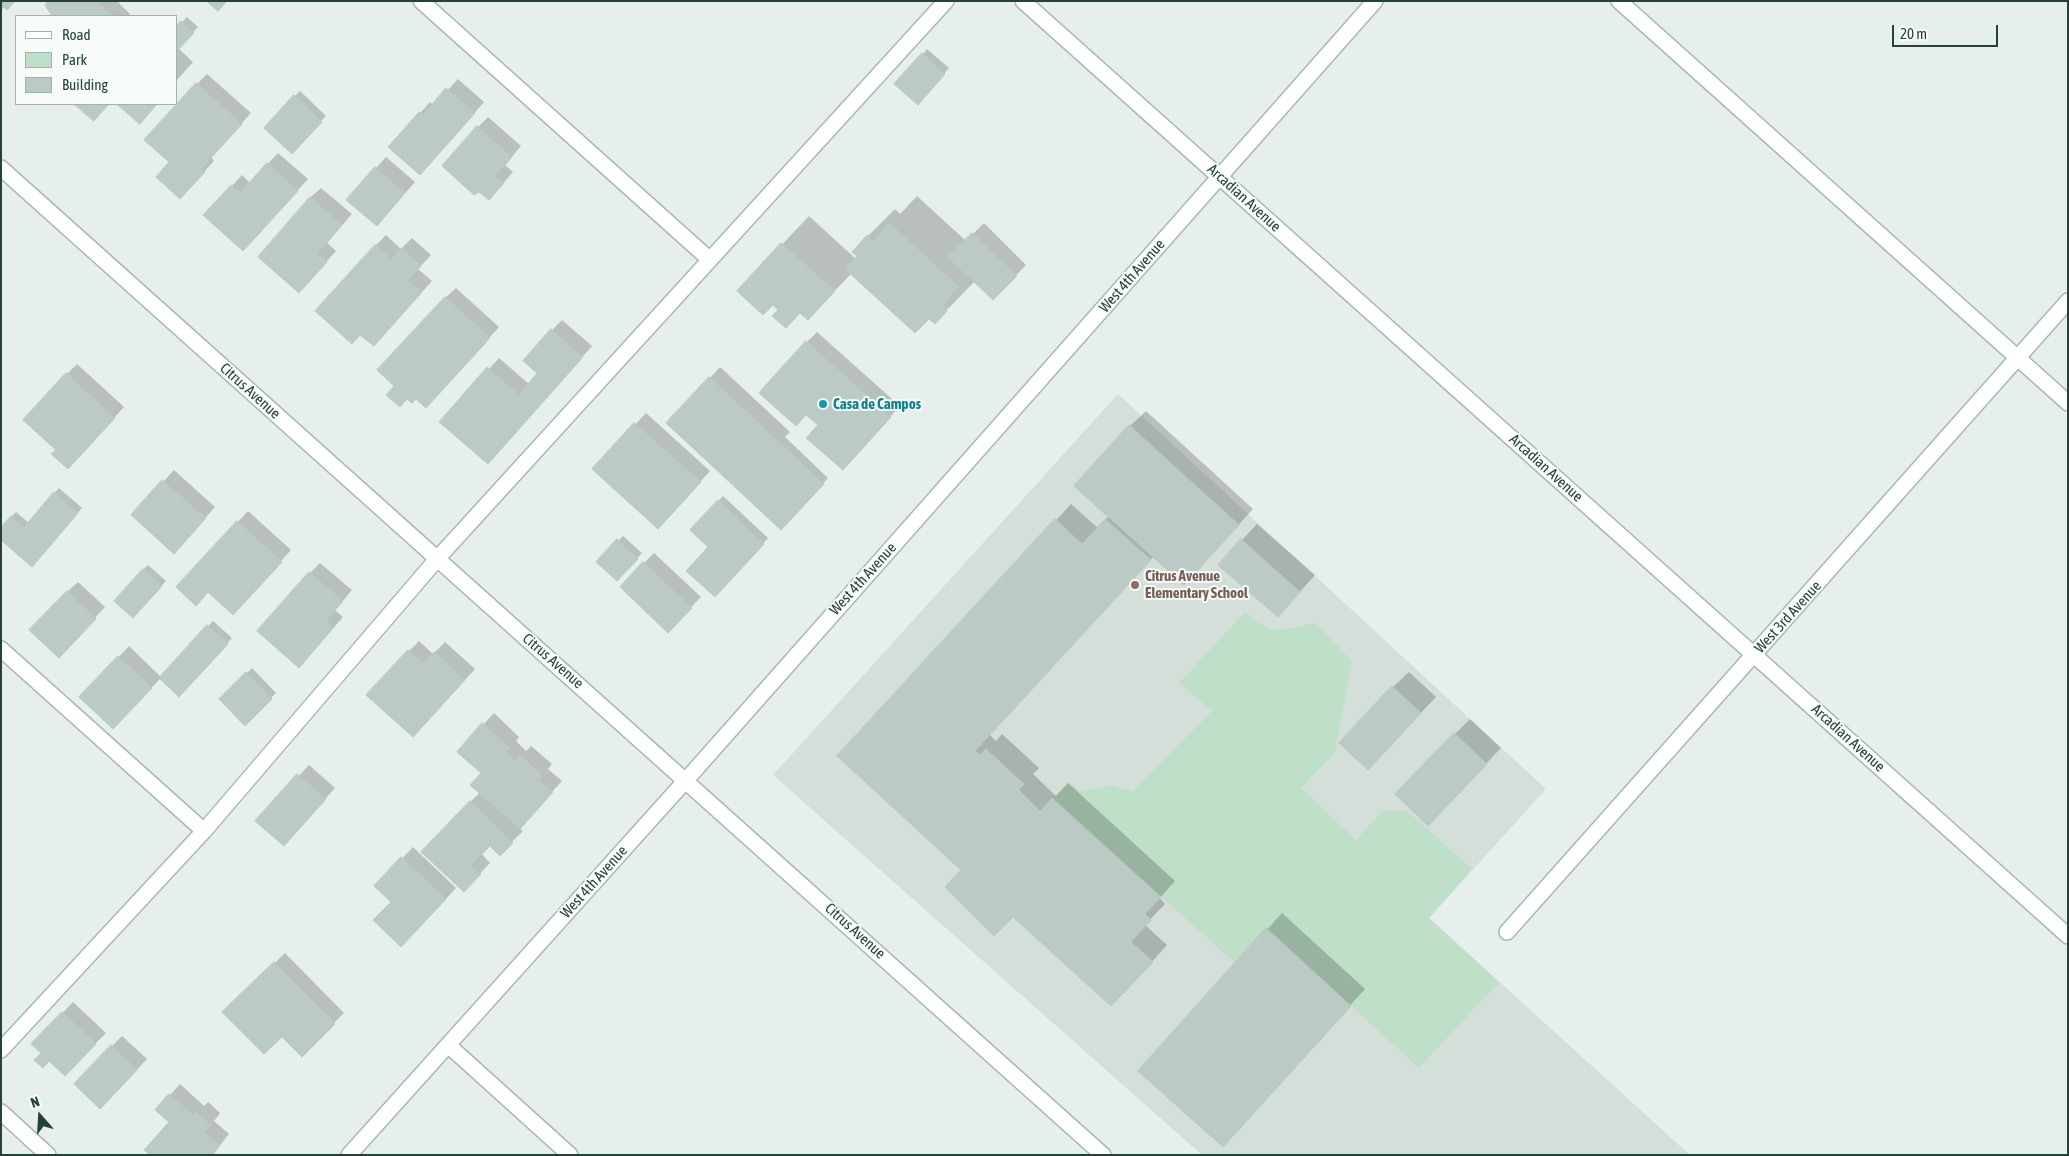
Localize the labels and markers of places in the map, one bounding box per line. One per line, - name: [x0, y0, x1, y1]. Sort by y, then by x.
- place label: Casa de Campos: [833, 395, 921, 413]
- marker: Casa de Campos: [817, 398, 829, 410]
- place label: Citrus Avenue Elementary School: [1145, 567, 1248, 602]
- marker: Citrus Avenue Elementary School: [1129, 579, 1141, 591]

